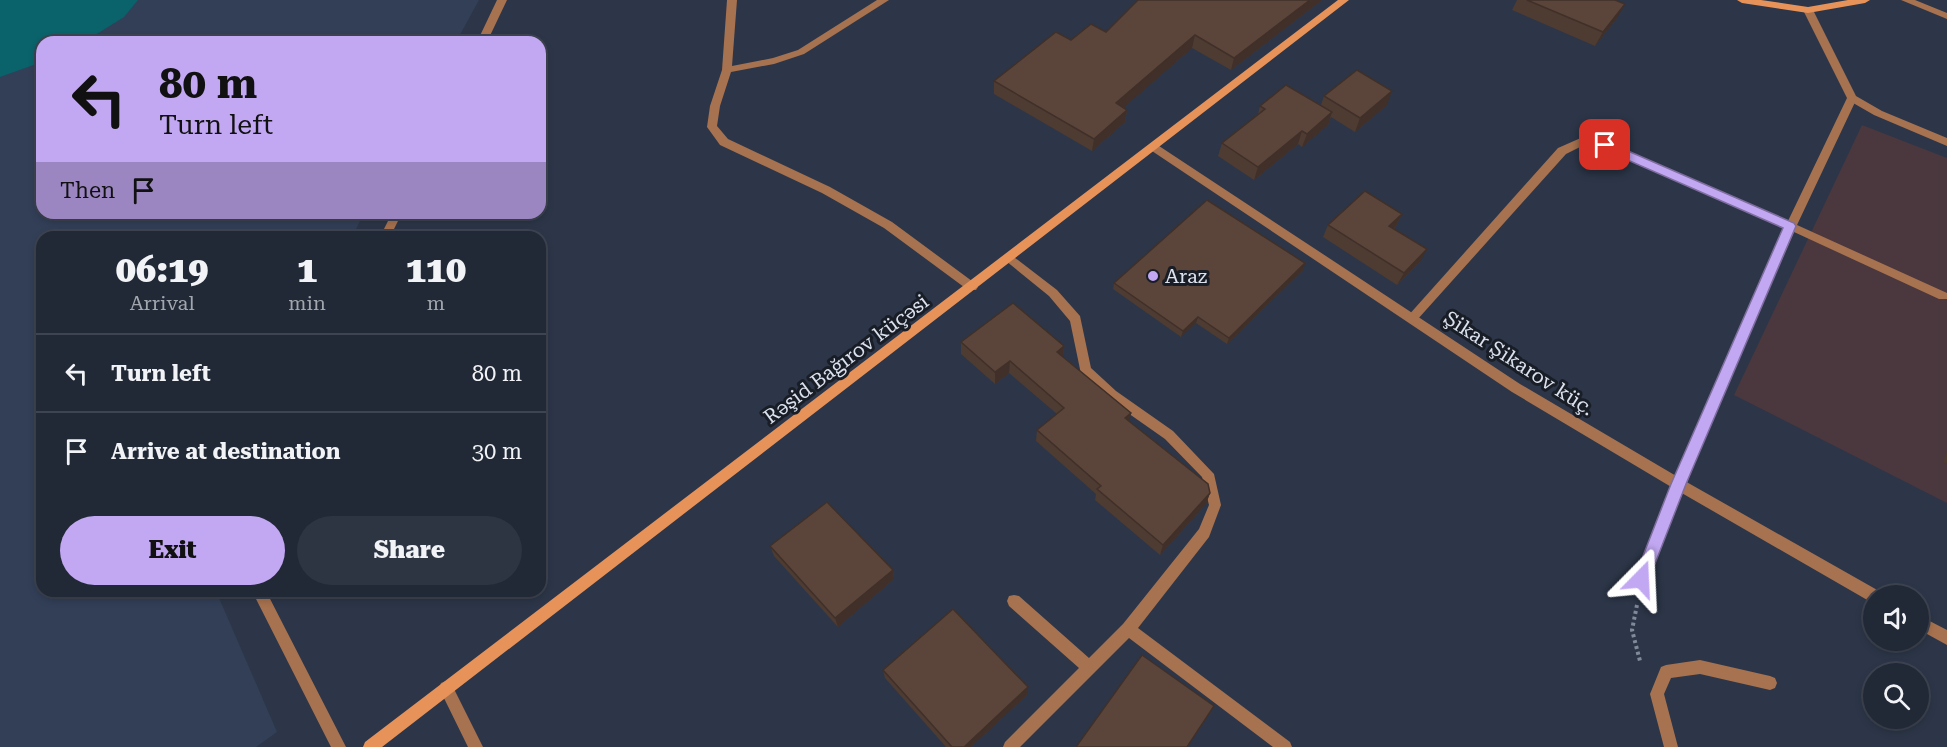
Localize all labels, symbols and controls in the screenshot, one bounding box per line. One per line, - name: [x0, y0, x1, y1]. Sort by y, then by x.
- text: 80 m: [159, 59, 257, 108]
- icon: left: [60, 60, 138, 138]
- text: Turn left: [159, 109, 273, 141]
- pin: [1579, 119, 1630, 170]
- icon: arrive: [1588, 128, 1621, 161]
- icon: arrive: [127, 174, 160, 207]
- text: Then: [60, 178, 115, 203]
- text: 06:19: [116, 249, 208, 291]
- text: 1: [297, 249, 317, 291]
- text: 110: [406, 249, 466, 291]
- place label: Araz: [1165, 264, 1207, 288]
- marker: Araz: [1146, 269, 1160, 283]
- street label: Rəşid Bağırov küçəsi: [759, 289, 933, 429]
- text: Arrival: [130, 291, 195, 315]
- text: min: [288, 291, 326, 315]
- text: m: [427, 291, 445, 315]
- street label: Şikar Şikarov küç.: [1439, 305, 1599, 421]
- icon: left: [60, 357, 93, 390]
- text: Turn left: [111, 361, 211, 386]
- text: 80 m: [472, 361, 522, 386]
- icon: arrive: [60, 435, 93, 468]
- text: Arrive at destination: [111, 439, 340, 464]
- text: 30 m: [472, 439, 522, 464]
- button: Exit: [60, 516, 285, 585]
- button: Share: [297, 516, 522, 585]
- position arrow: [1609, 547, 1673, 611]
- map controls: [1863, 585, 1929, 729]
- button: sound: [1863, 585, 1929, 651]
- button: search: [1863, 663, 1929, 729]

